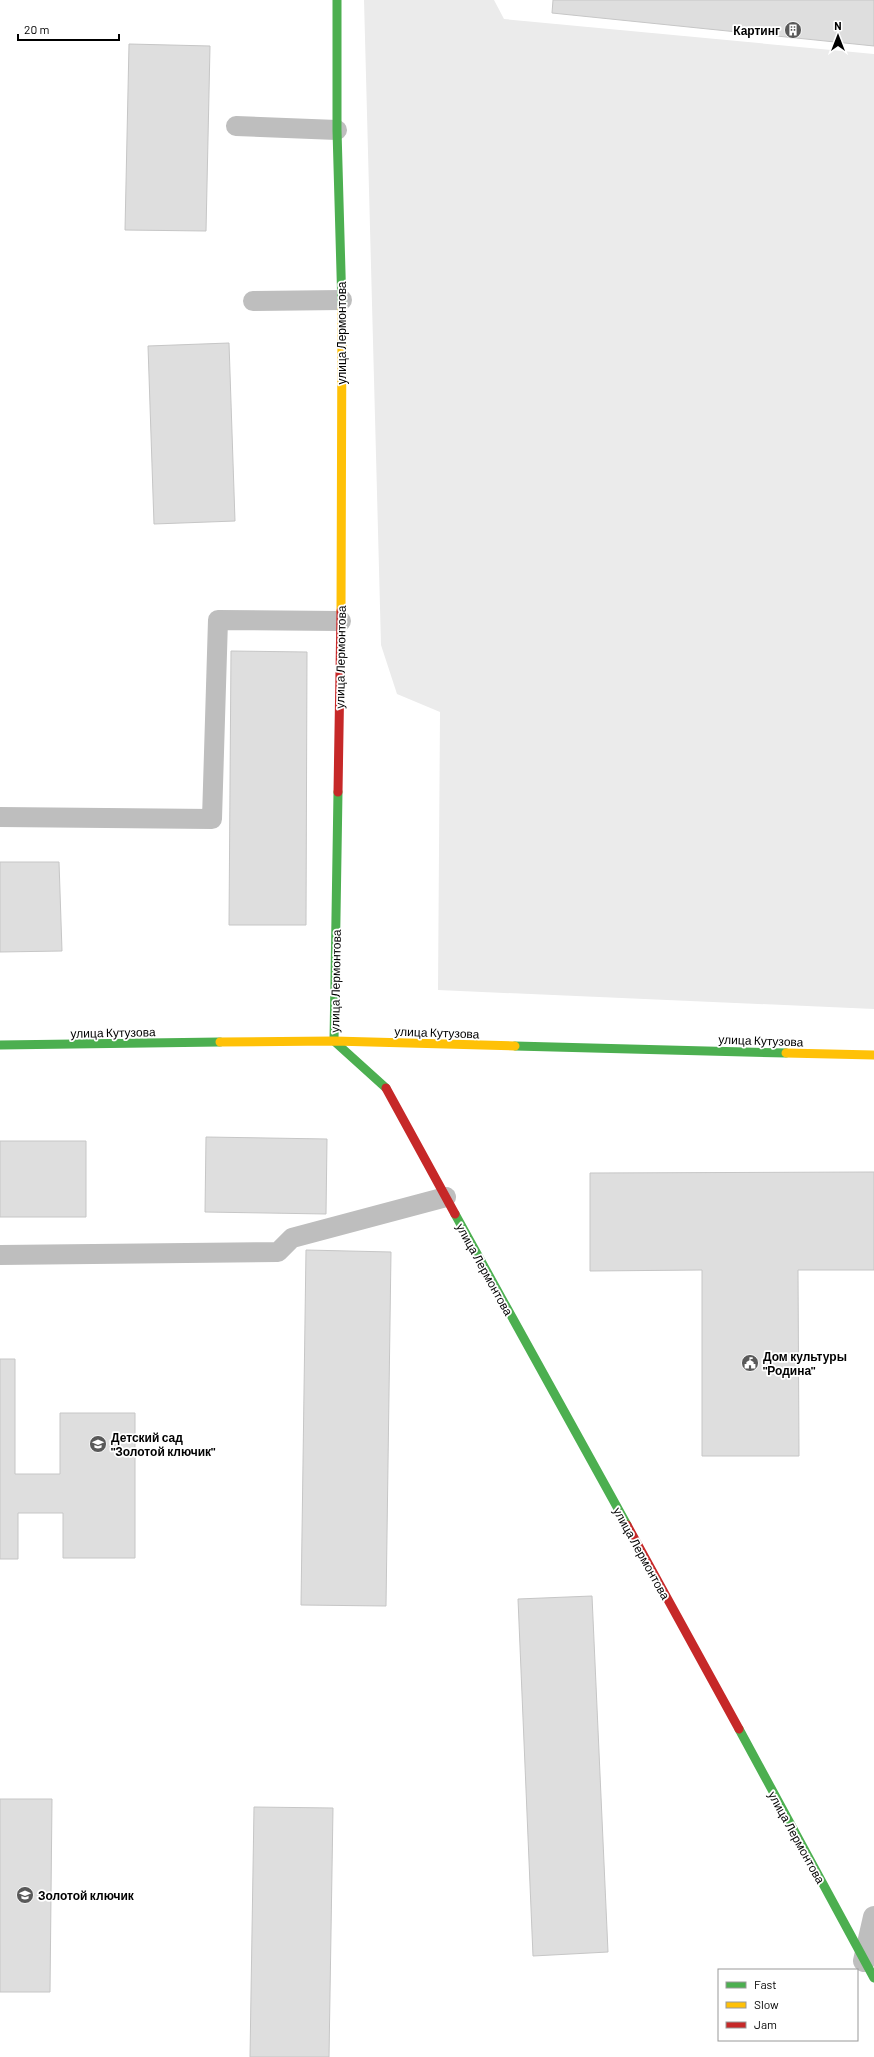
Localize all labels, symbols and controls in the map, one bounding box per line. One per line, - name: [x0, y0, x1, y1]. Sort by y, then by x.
- scale bar: [18, 16, 119, 42]
- north arrow: [818, 16, 858, 56]
- text: N: [834, 19, 842, 32]
- building icon: Картинг: [783, 20, 803, 40]
- text: 20 m: [24, 22, 50, 36]
- place label: Картинг: [733, 23, 780, 38]
- street label: улица Лермонтова: [334, 281, 349, 385]
- street label: улица Лермонтова: [332, 605, 349, 709]
- street label: улица Лермонтова: [327, 929, 344, 1033]
- street label: улица Кутузова: [70, 1024, 156, 1041]
- street label: улица Кутузова: [394, 1024, 480, 1041]
- street label: улица Кутузова: [718, 1032, 804, 1049]
- street label: улица Лермонтова: [453, 1221, 516, 1318]
- place label: Дом культуры "Родина": [763, 1349, 847, 1378]
- public building icon: Дом культуры "Родина": [740, 1353, 760, 1373]
- place label: Детский сад "Золотой ключик": [111, 1430, 216, 1458]
- school or university icon: Детский сад "Золотой ключик": [88, 1434, 108, 1454]
- street label: улица Лермонтова: [610, 1505, 673, 1602]
- street label: улица Лермонтова: [765, 1789, 828, 1886]
- school or university icon: Золотой ключик: [15, 1885, 35, 1905]
- place label: Золотой ключик: [38, 1888, 135, 1902]
- legend: [718, 1969, 858, 2041]
- text: Fast: [754, 1977, 777, 1991]
- text: Slow: [754, 1997, 779, 2011]
- text: Jam: [754, 2017, 777, 2031]

